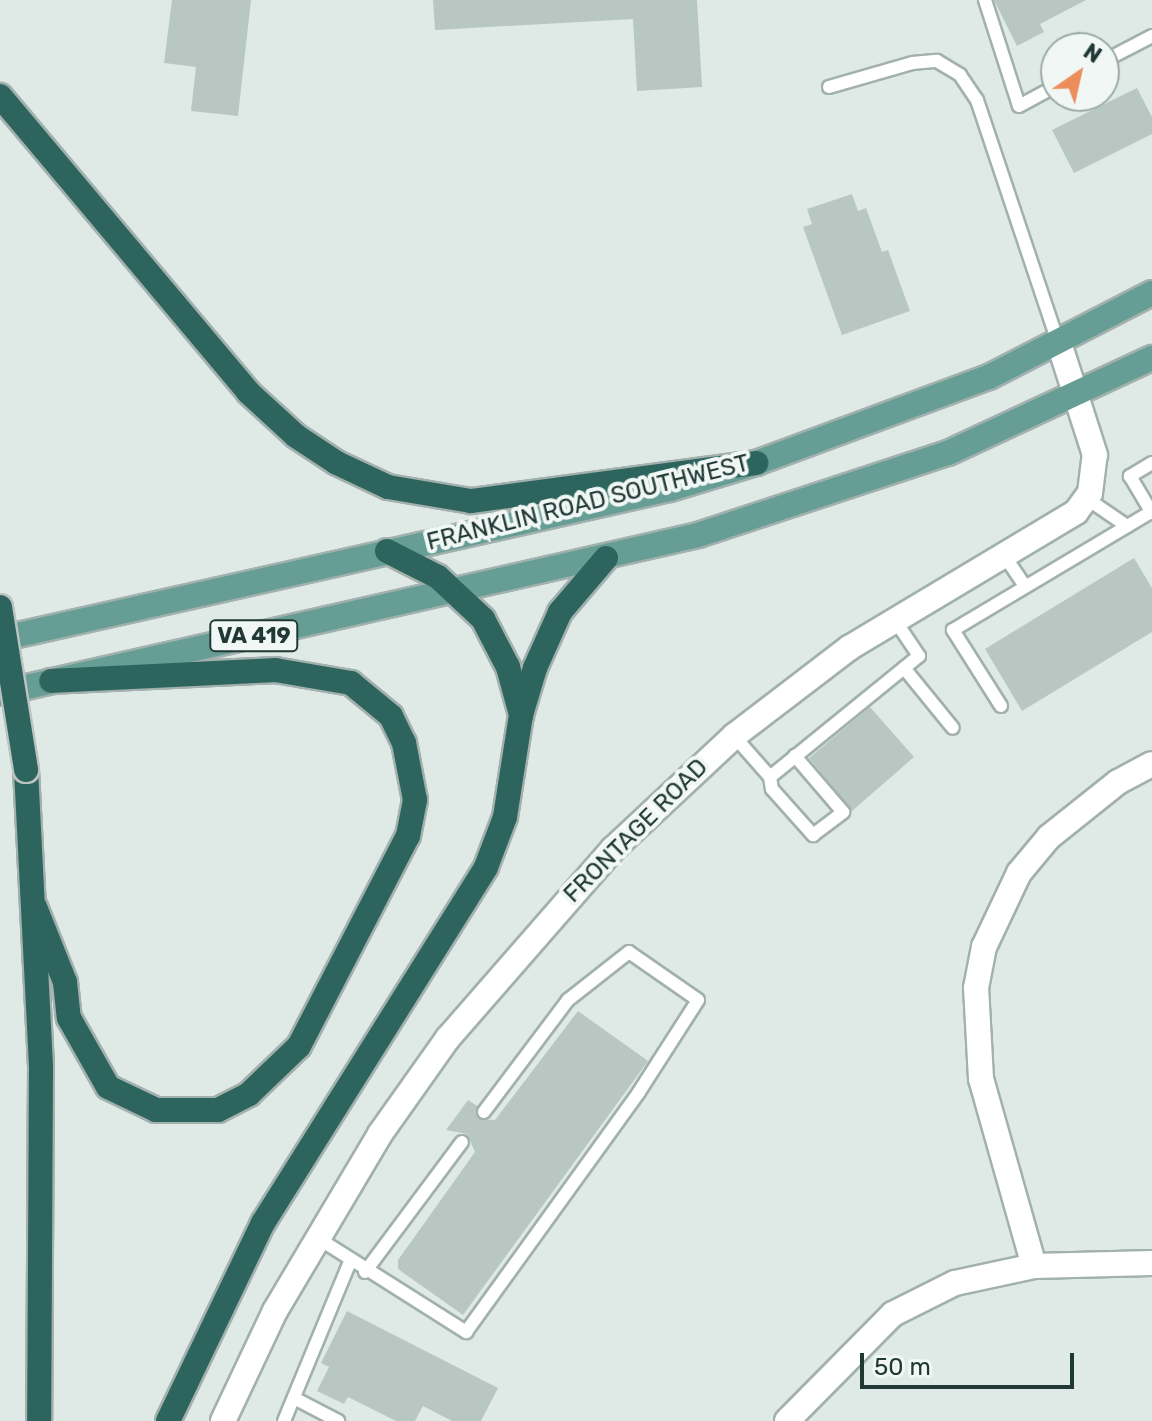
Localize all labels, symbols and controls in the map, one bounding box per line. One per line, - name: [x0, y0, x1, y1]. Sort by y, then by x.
- north arrow: [1040, 32, 1120, 112]
- text: N: [1078, 38, 1107, 69]
- street label: FRANKLIN ROAD SOUTHWEST: [424, 449, 752, 557]
- road number: VA 419: [208, 618, 300, 654]
- street label: FRONTAGE ROAD: [558, 753, 714, 909]
- scale bar: [864, 1337, 1078, 1387]
- text: 50 m: [874, 1353, 931, 1381]

